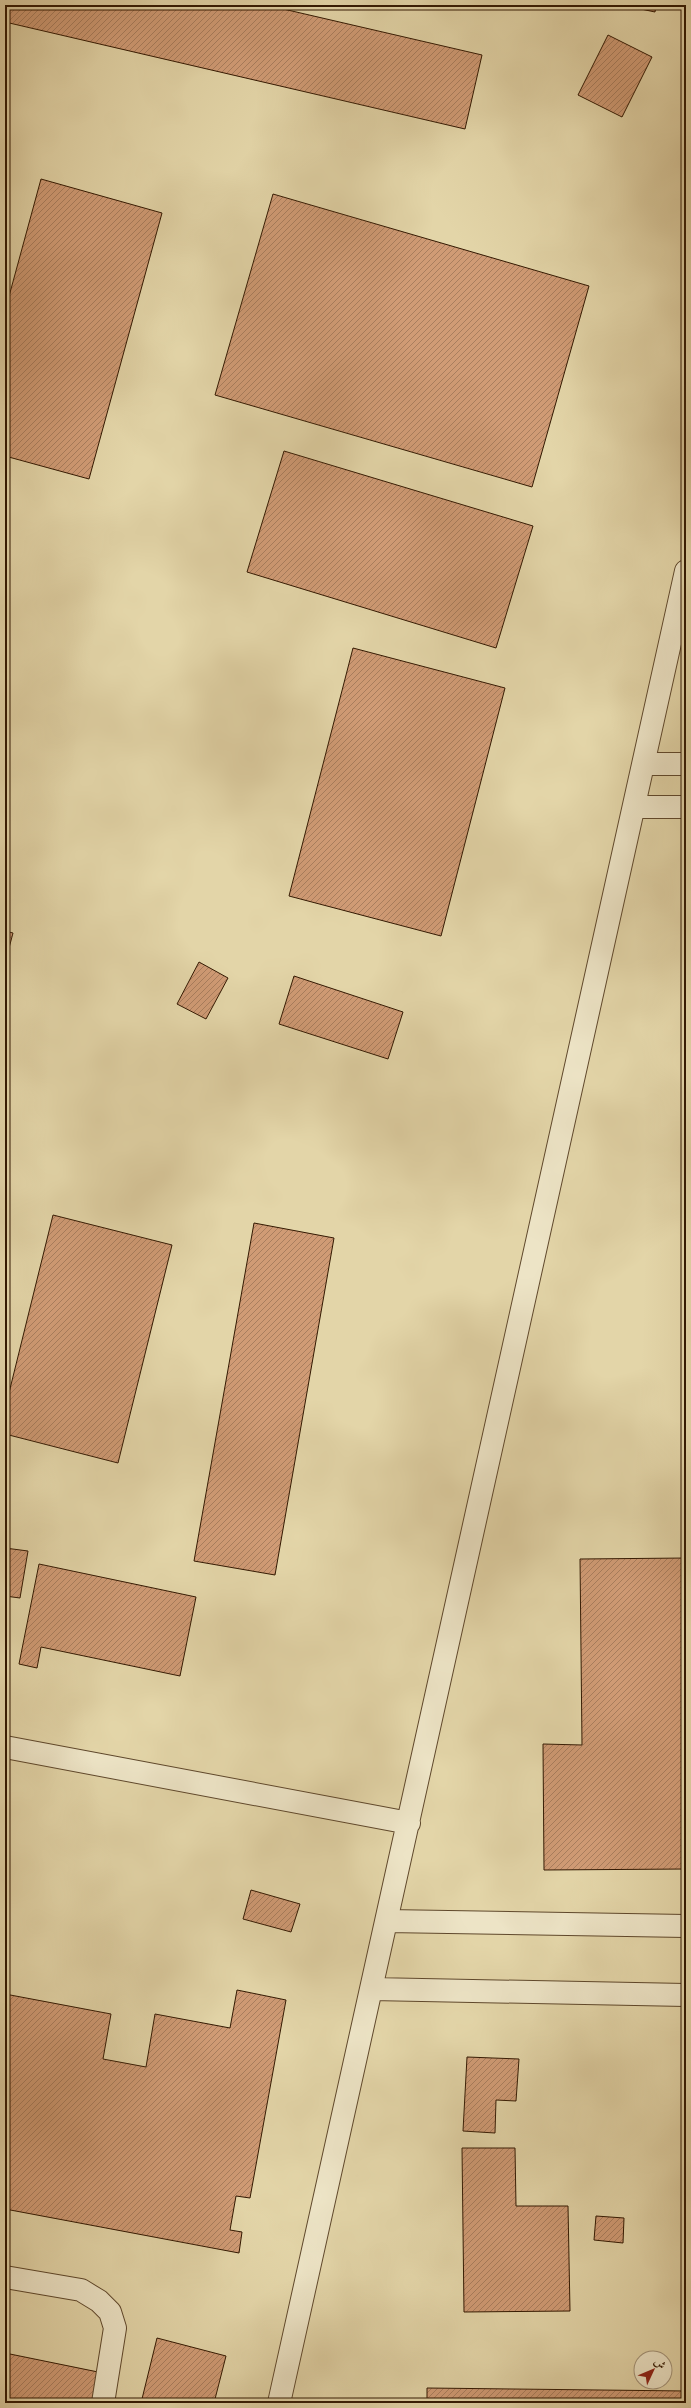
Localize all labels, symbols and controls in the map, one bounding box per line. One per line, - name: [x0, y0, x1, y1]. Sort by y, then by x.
- north arrow: [633, 2350, 673, 2390]
- text: ش: [651, 2355, 668, 2373]

